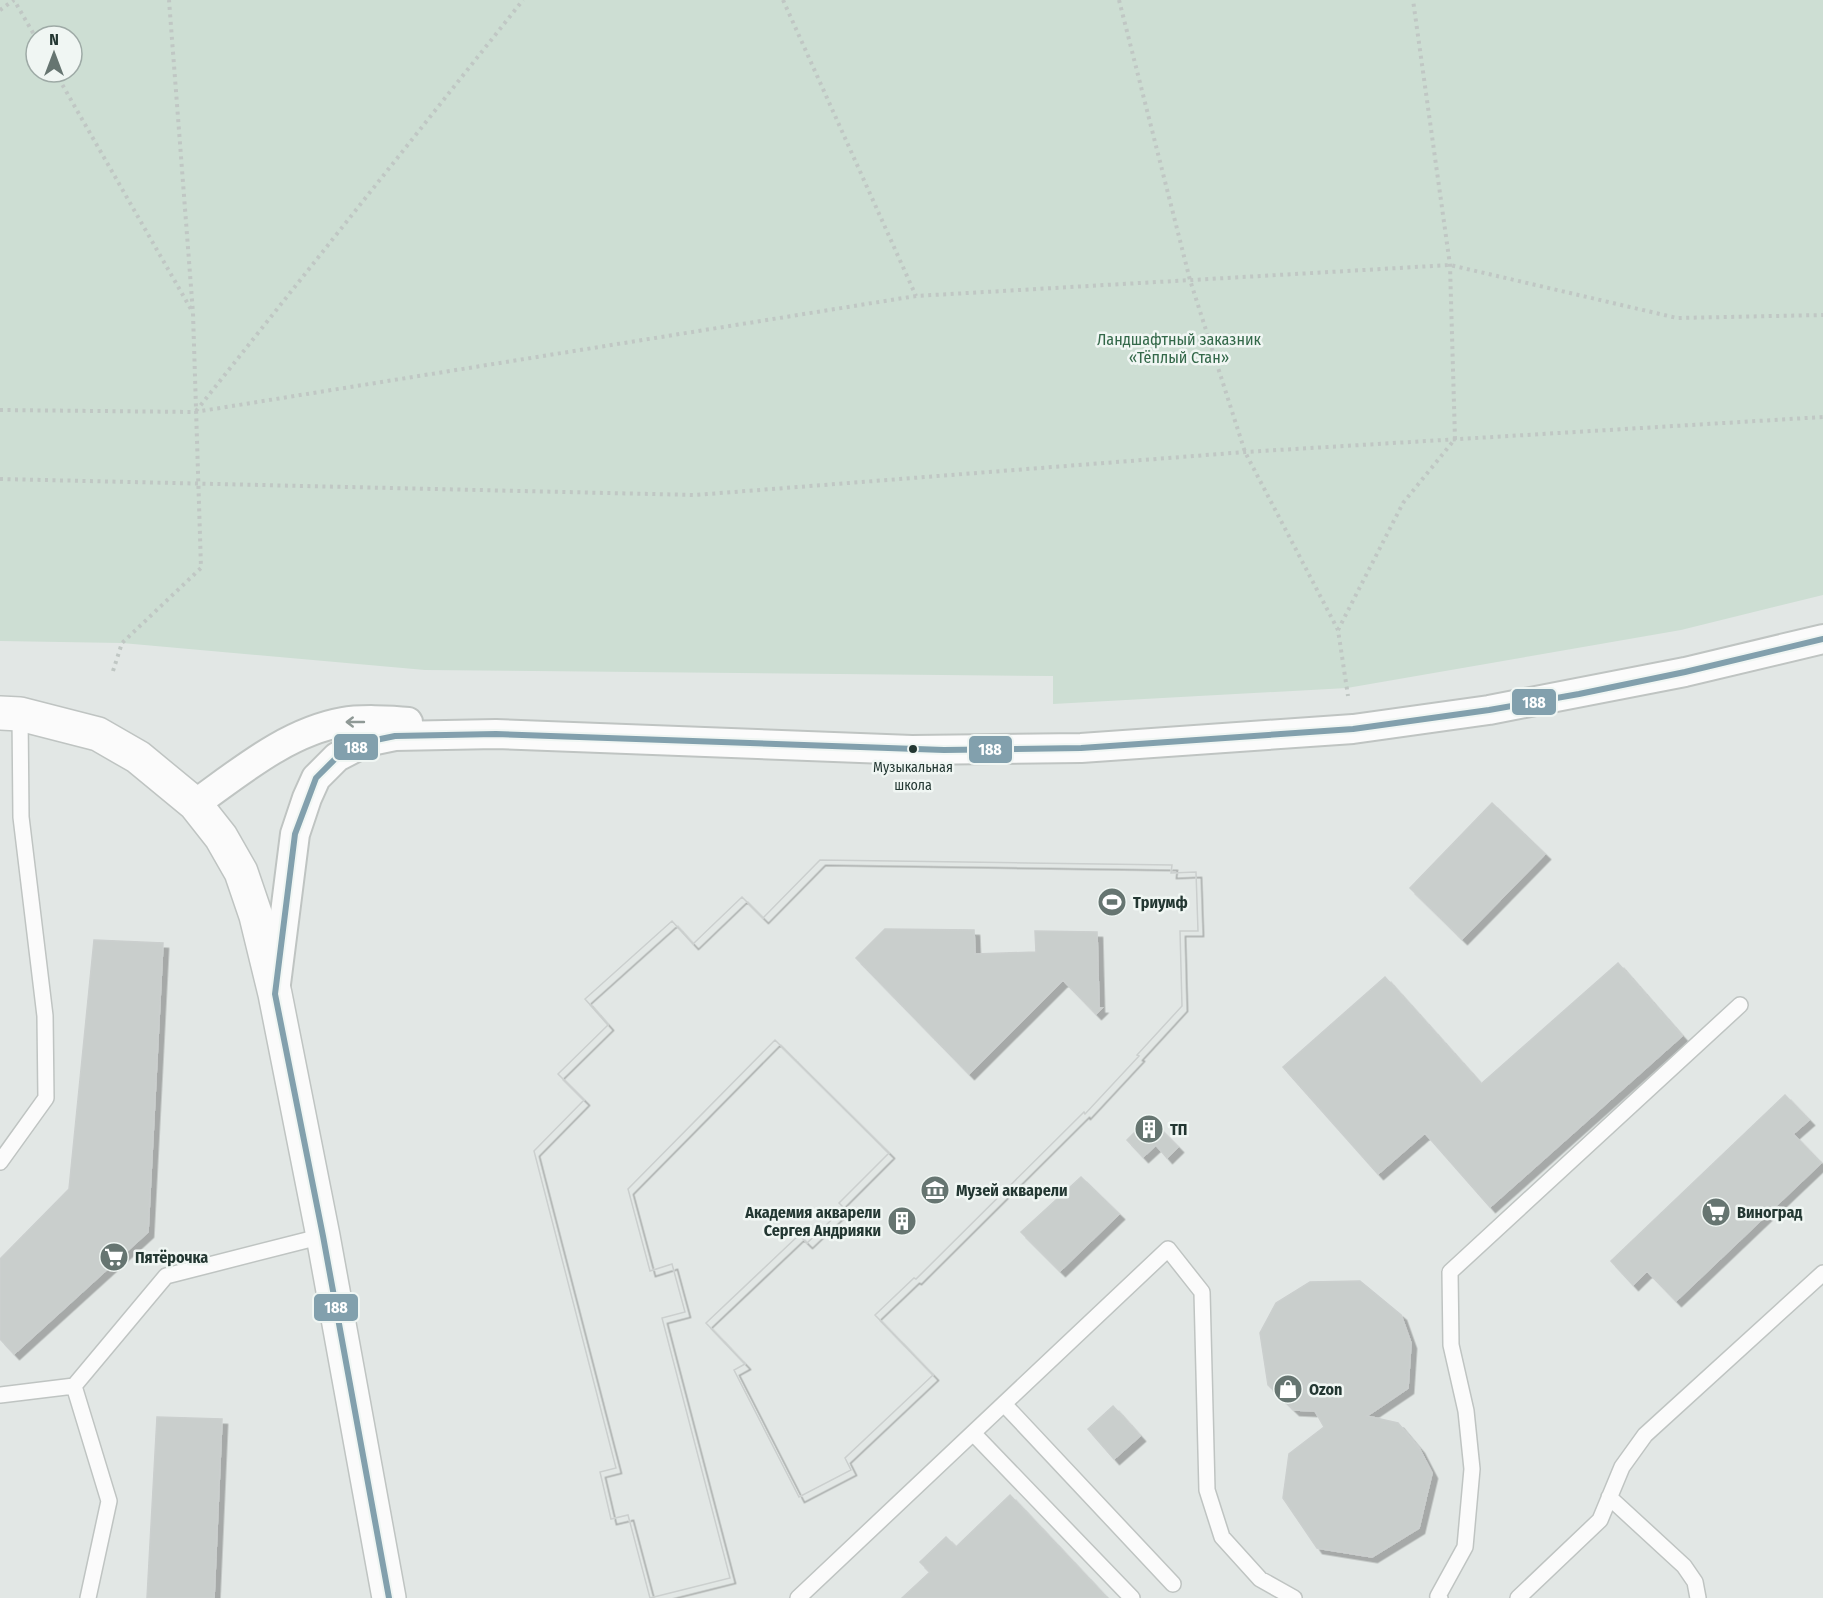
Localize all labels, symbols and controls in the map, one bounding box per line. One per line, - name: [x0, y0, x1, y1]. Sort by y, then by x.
- north arrow: [24, 24, 84, 84]
- text: N: [49, 30, 59, 49]
- park label: Ландшафтный заказник «Тёплый Стан»: [1097, 330, 1262, 367]
- line badge: 188: [1511, 688, 1557, 716]
- text: 188: [1522, 693, 1546, 712]
- one-way arrow: [345, 716, 365, 728]
- line badge: 188: [333, 733, 379, 761]
- line badge: 188: [968, 735, 1013, 764]
- text: 188: [344, 738, 368, 757]
- text: 188: [978, 740, 1002, 759]
- marker: Музыкальная школа: [907, 743, 919, 755]
- place label: Музыкальная школа: [873, 759, 953, 794]
- sports icon: Триумф: [1096, 886, 1128, 918]
- place label: Триумф: [1133, 893, 1188, 912]
- building icon: ТП: [1133, 1113, 1165, 1145]
- place label: ТП: [1170, 1120, 1187, 1139]
- museum icon: Музей акварели: [919, 1174, 951, 1206]
- place label: Музей акварели: [956, 1181, 1067, 1200]
- supermarket icon: Виноград: [1700, 1196, 1732, 1228]
- place label: Академия акварели Сергея Андрияки: [744, 1203, 881, 1240]
- place label: Виноград: [1737, 1203, 1802, 1222]
- building icon: Академия акварели Сергея Андрияки: [886, 1205, 918, 1237]
- supermarket icon: Пятёрочка: [98, 1241, 130, 1273]
- place label: Пятёрочка: [135, 1248, 208, 1267]
- line badge: 188: [313, 1293, 359, 1322]
- text: 188: [324, 1298, 348, 1317]
- shop icon: Ozon: [1272, 1373, 1304, 1405]
- place label: Ozon: [1309, 1380, 1342, 1399]

